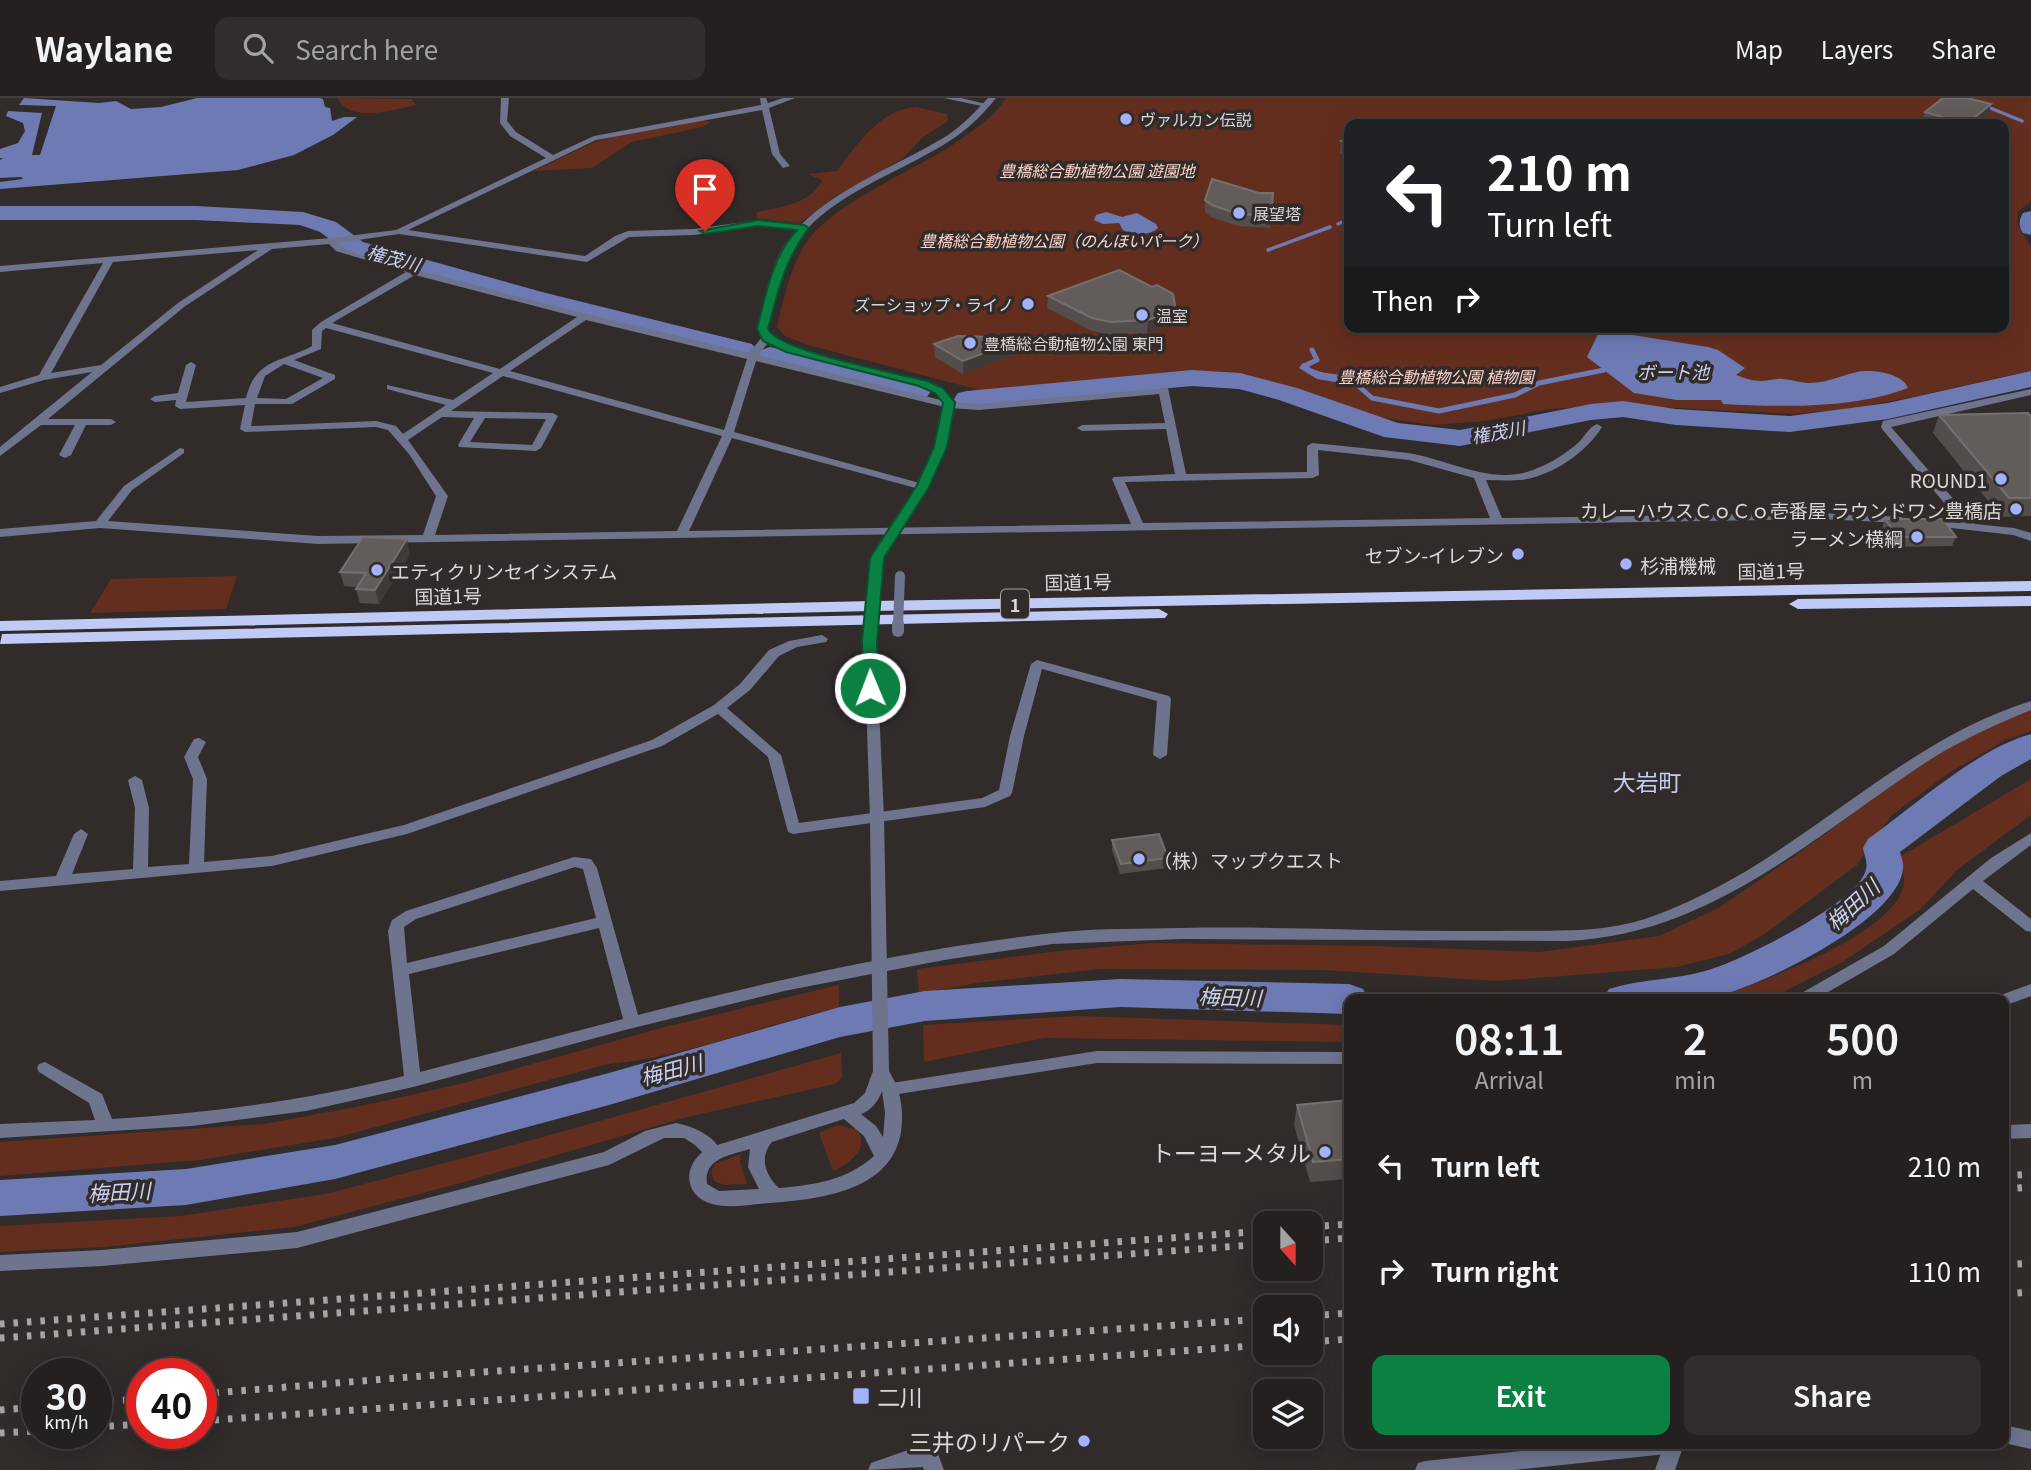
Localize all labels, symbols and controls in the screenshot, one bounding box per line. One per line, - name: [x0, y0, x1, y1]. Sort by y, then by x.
- search box: [215, 17, 705, 80]
- text: Waylane: [35, 24, 173, 72]
- icon: search: [239, 29, 277, 67]
- text: Search here: [295, 30, 438, 67]
- text: Map: [1735, 31, 1783, 66]
- text: Layers: [1821, 31, 1893, 66]
- text: Share: [1931, 31, 1996, 66]
- place label: ヴァルカン伝説: [1140, 107, 1252, 131]
- marker: ヴァルカン伝説: [1118, 111, 1134, 127]
- text: 210 m: [1487, 134, 1632, 205]
- icon: left: [1372, 147, 1463, 238]
- park label: 豊橋総合動植物公園 遊園地: [999, 158, 1197, 182]
- pin: [675, 159, 735, 231]
- icon: arrive: [686, 170, 724, 208]
- text: Turn left: [1487, 200, 1612, 246]
- place label: 展望塔: [1253, 201, 1301, 225]
- marker: 展望塔: [1231, 205, 1247, 221]
- park label: 豊橋総合動植物公園（のんほいパーク）: [920, 228, 1208, 252]
- water label: 権茂川: [365, 237, 425, 277]
- icon: right: [1448, 280, 1486, 318]
- text: Then: [1372, 281, 1434, 318]
- place label: ズーショップ・ライノ: [854, 292, 1014, 316]
- marker: ズーショップ・ライノ: [1020, 296, 1036, 312]
- place label: 温室: [1156, 303, 1188, 327]
- marker: 温室: [1134, 307, 1150, 323]
- place label: 豊橋総合動植物公園 東門: [984, 331, 1164, 355]
- marker: 豊橋総合動植物公園 東門: [962, 335, 978, 351]
- water label: ボート池: [1637, 358, 1711, 384]
- park label: 豊橋総合動植物公園 植物園: [1338, 364, 1536, 388]
- water label: 権茂川: [1469, 413, 1529, 448]
- place label: ROUND1: [1910, 466, 1987, 493]
- marker: ROUND1: [1993, 471, 2009, 487]
- place label: カレーハウスＣｏＣｏ壱番屋 ラウンドワン豊橋店: [1580, 496, 2002, 523]
- marker: カレーハウスＣｏＣｏ壱番屋 ラウンドワン豊橋店: [2008, 501, 2024, 517]
- place label: ラーメン横綱: [1790, 524, 1903, 551]
- marker: ラーメン横綱: [1909, 529, 1925, 545]
- place label: セブン-イレブン: [1364, 541, 1504, 568]
- marker: セブン-イレブン: [1510, 546, 1526, 562]
- place label: 杉浦機械: [1640, 551, 1716, 578]
- marker: 杉浦機械: [1618, 556, 1634, 572]
- street label: 国道1号: [1737, 556, 1805, 584]
- place label: エティクリンセイシステム: [391, 557, 617, 584]
- marker: エティクリンセイシステム: [369, 562, 385, 578]
- street label: 国道1号: [1044, 567, 1112, 595]
- street label: 国道1号: [414, 581, 482, 609]
- road number: 1: [1001, 590, 1029, 618]
- position arrow: [833, 651, 907, 725]
- district label: 大岩町: [1613, 764, 1682, 798]
- place label: （株）マップクエスト: [1153, 846, 1343, 873]
- marker: （株）マップクエスト: [1131, 851, 1147, 867]
- water label: 梅田川: [1819, 870, 1887, 936]
- water label: 梅田川: [1198, 980, 1264, 1012]
- text: 08:11: [1454, 1006, 1564, 1067]
- text: 2: [1683, 1006, 1707, 1067]
- text: 500: [1826, 1006, 1899, 1067]
- water label: 梅田川: [637, 1046, 707, 1092]
- text: Arrival: [1475, 1062, 1544, 1096]
- text: min: [1674, 1062, 1716, 1096]
- text: m: [1852, 1062, 1873, 1096]
- place label: トーヨーメタル: [1151, 1135, 1311, 1169]
- marker: トーヨーメタル: [1317, 1144, 1333, 1160]
- icon: left: [1372, 1147, 1410, 1185]
- text: Turn left: [1431, 1147, 1540, 1184]
- text: 210 m: [1908, 1147, 1981, 1184]
- water label: 梅田川: [87, 1174, 153, 1208]
- north arrow: [1253, 1211, 1323, 1281]
- map controls: [1253, 1211, 1323, 1449]
- icon: right: [1372, 1252, 1410, 1290]
- text: Turn right: [1431, 1252, 1559, 1289]
- text: 110 m: [1908, 1252, 1981, 1289]
- button: sound: [1253, 1295, 1323, 1365]
- button: Exit: [1372, 1355, 1670, 1435]
- button: Share: [1684, 1355, 1981, 1435]
- speed limit sign: 40: [126, 1358, 217, 1449]
- text: 30: [46, 1369, 87, 1420]
- place label: 二川: [877, 1379, 923, 1413]
- button: layers: [1253, 1379, 1323, 1449]
- marker: 二川: [851, 1386, 871, 1406]
- text: km/h: [44, 1408, 89, 1434]
- place label: 三井のリパーク: [909, 1424, 1070, 1458]
- marker: 三井のリパーク: [1076, 1433, 1092, 1449]

